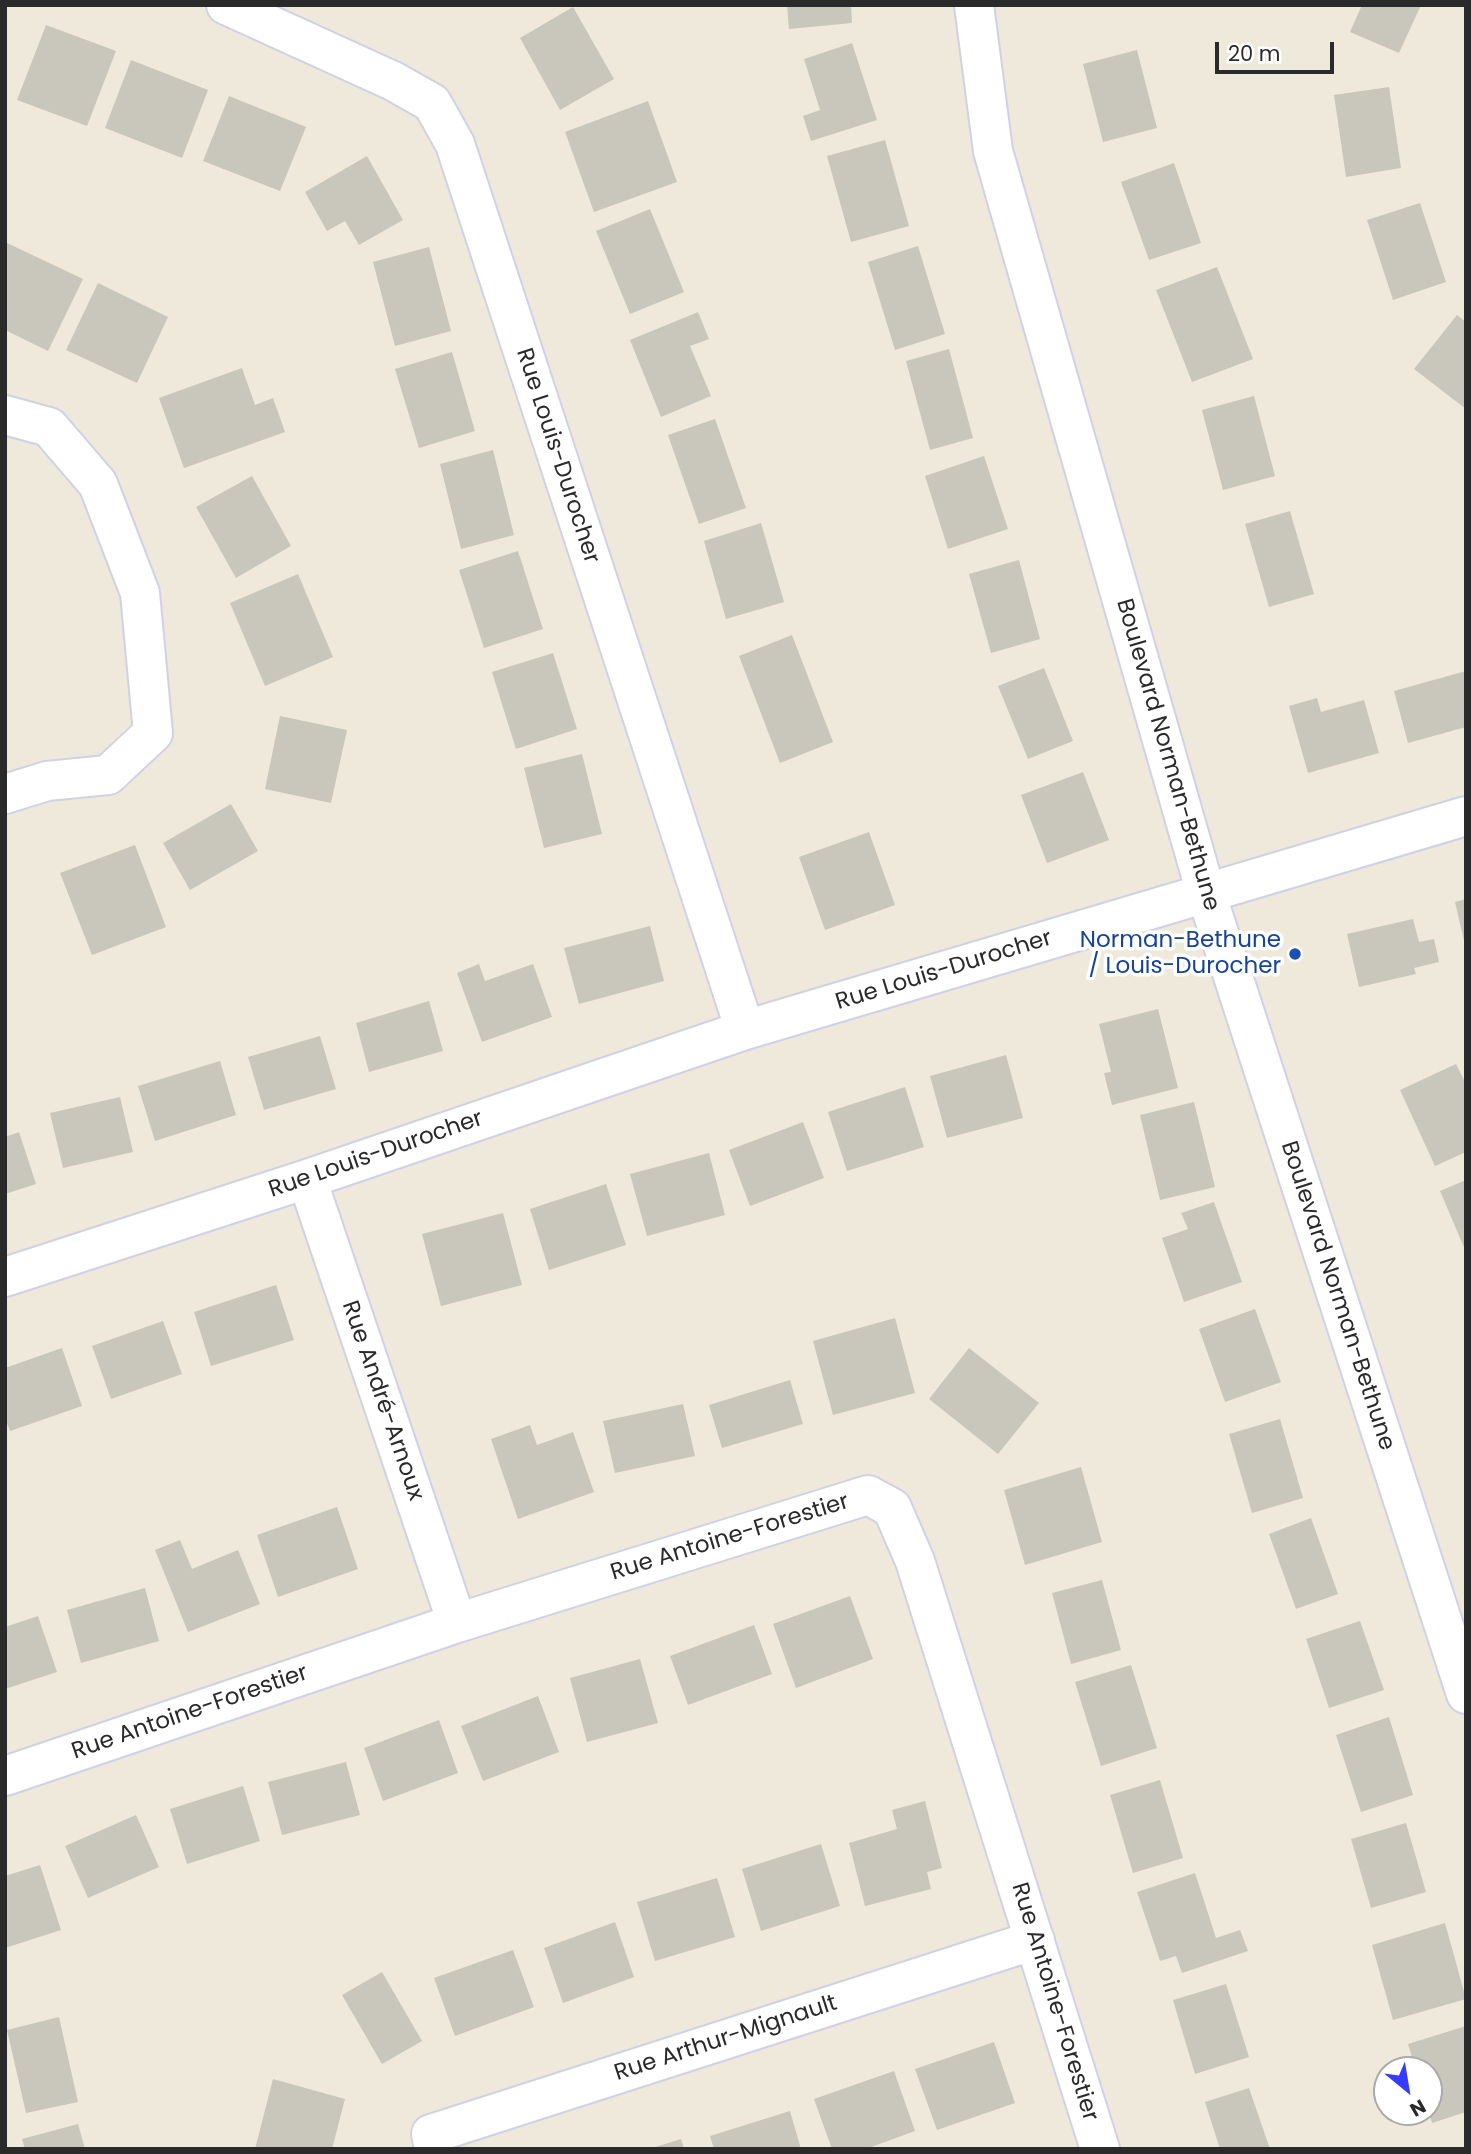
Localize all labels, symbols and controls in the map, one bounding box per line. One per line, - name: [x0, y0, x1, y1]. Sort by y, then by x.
- scale bar: [1219, 28, 1338, 72]
- text: 20 m: [1228, 39, 1281, 68]
- street label: Rue Louis-Durocher: [509, 345, 605, 567]
- street label: Boulevard Norman-Bethune: [1109, 596, 1225, 914]
- street label: Rue Louis-Durocher: [833, 925, 1055, 1017]
- place label: Norman-Bethune / Louis-Durocher: [1080, 927, 1281, 981]
- marker: Norman-Bethune / Louis-Durocher: [1287, 946, 1303, 962]
- street label: Rue Louis-Durocher: [265, 1105, 487, 1205]
- street label: Boulevard Norman-Bethune: [1274, 1138, 1400, 1454]
- street label: Rue André-Arnoux: [335, 1297, 429, 1505]
- street label: Rue Antoine-Forestier: [608, 1489, 852, 1587]
- street label: Rue Antoine-Forestier: [68, 1660, 312, 1766]
- street label: Rue Antoine-Forestier: [1005, 1880, 1103, 2124]
- street label: Rue Arthur-Mignault: [611, 1990, 841, 2088]
- north arrow: [1373, 2056, 1443, 2126]
- text: N: [1405, 2093, 1431, 2123]

